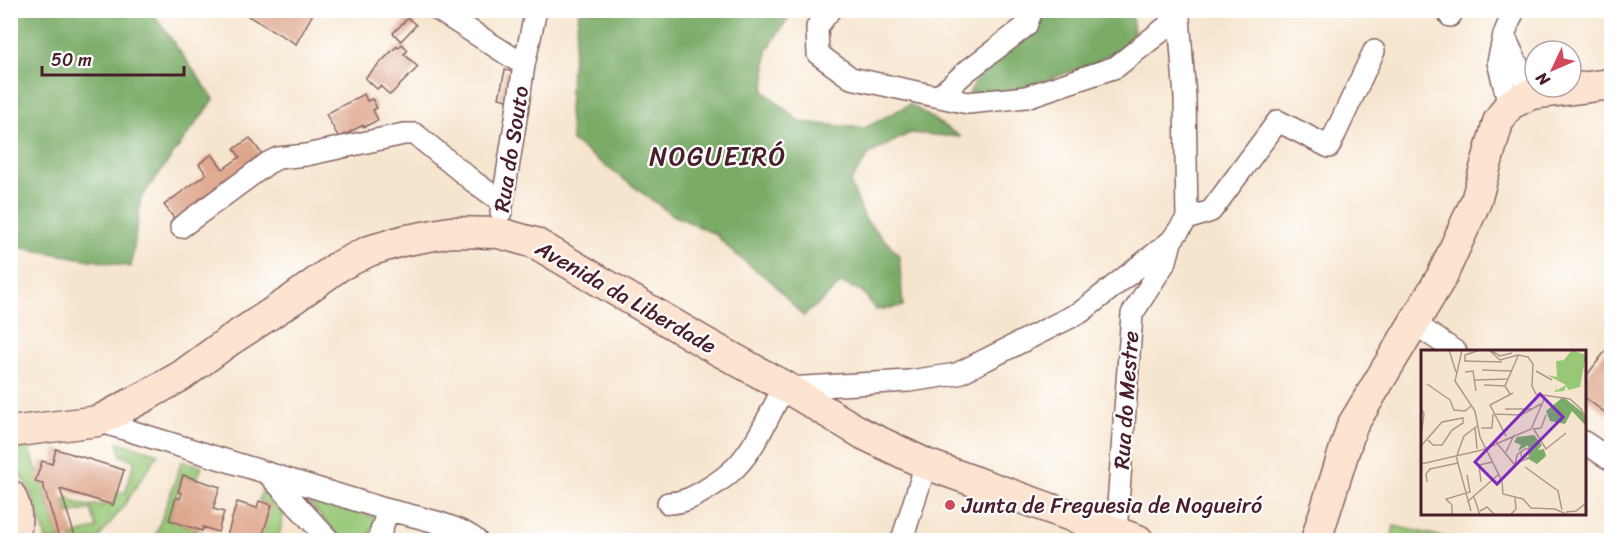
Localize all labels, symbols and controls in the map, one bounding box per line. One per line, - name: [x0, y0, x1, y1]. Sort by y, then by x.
- scale bar: [42, 39, 184, 77]
- north arrow: [1523, 39, 1583, 99]
- text: 50 m: [51, 44, 92, 76]
- text: N: [1528, 64, 1558, 94]
- street label: Rua do Souto: [482, 83, 540, 215]
- district label: NOGUEIRÓ: [649, 133, 787, 179]
- street label: Avenida da Liberdade: [527, 229, 724, 365]
- street label: Rua do Mestre: [1102, 329, 1150, 471]
- inset map: [1421, 350, 1586, 515]
- place label: Junta de Freguesia de Nogueiró: [961, 486, 1263, 525]
- marker: Junta de Freguesia de Nogueiró: [943, 498, 957, 512]

